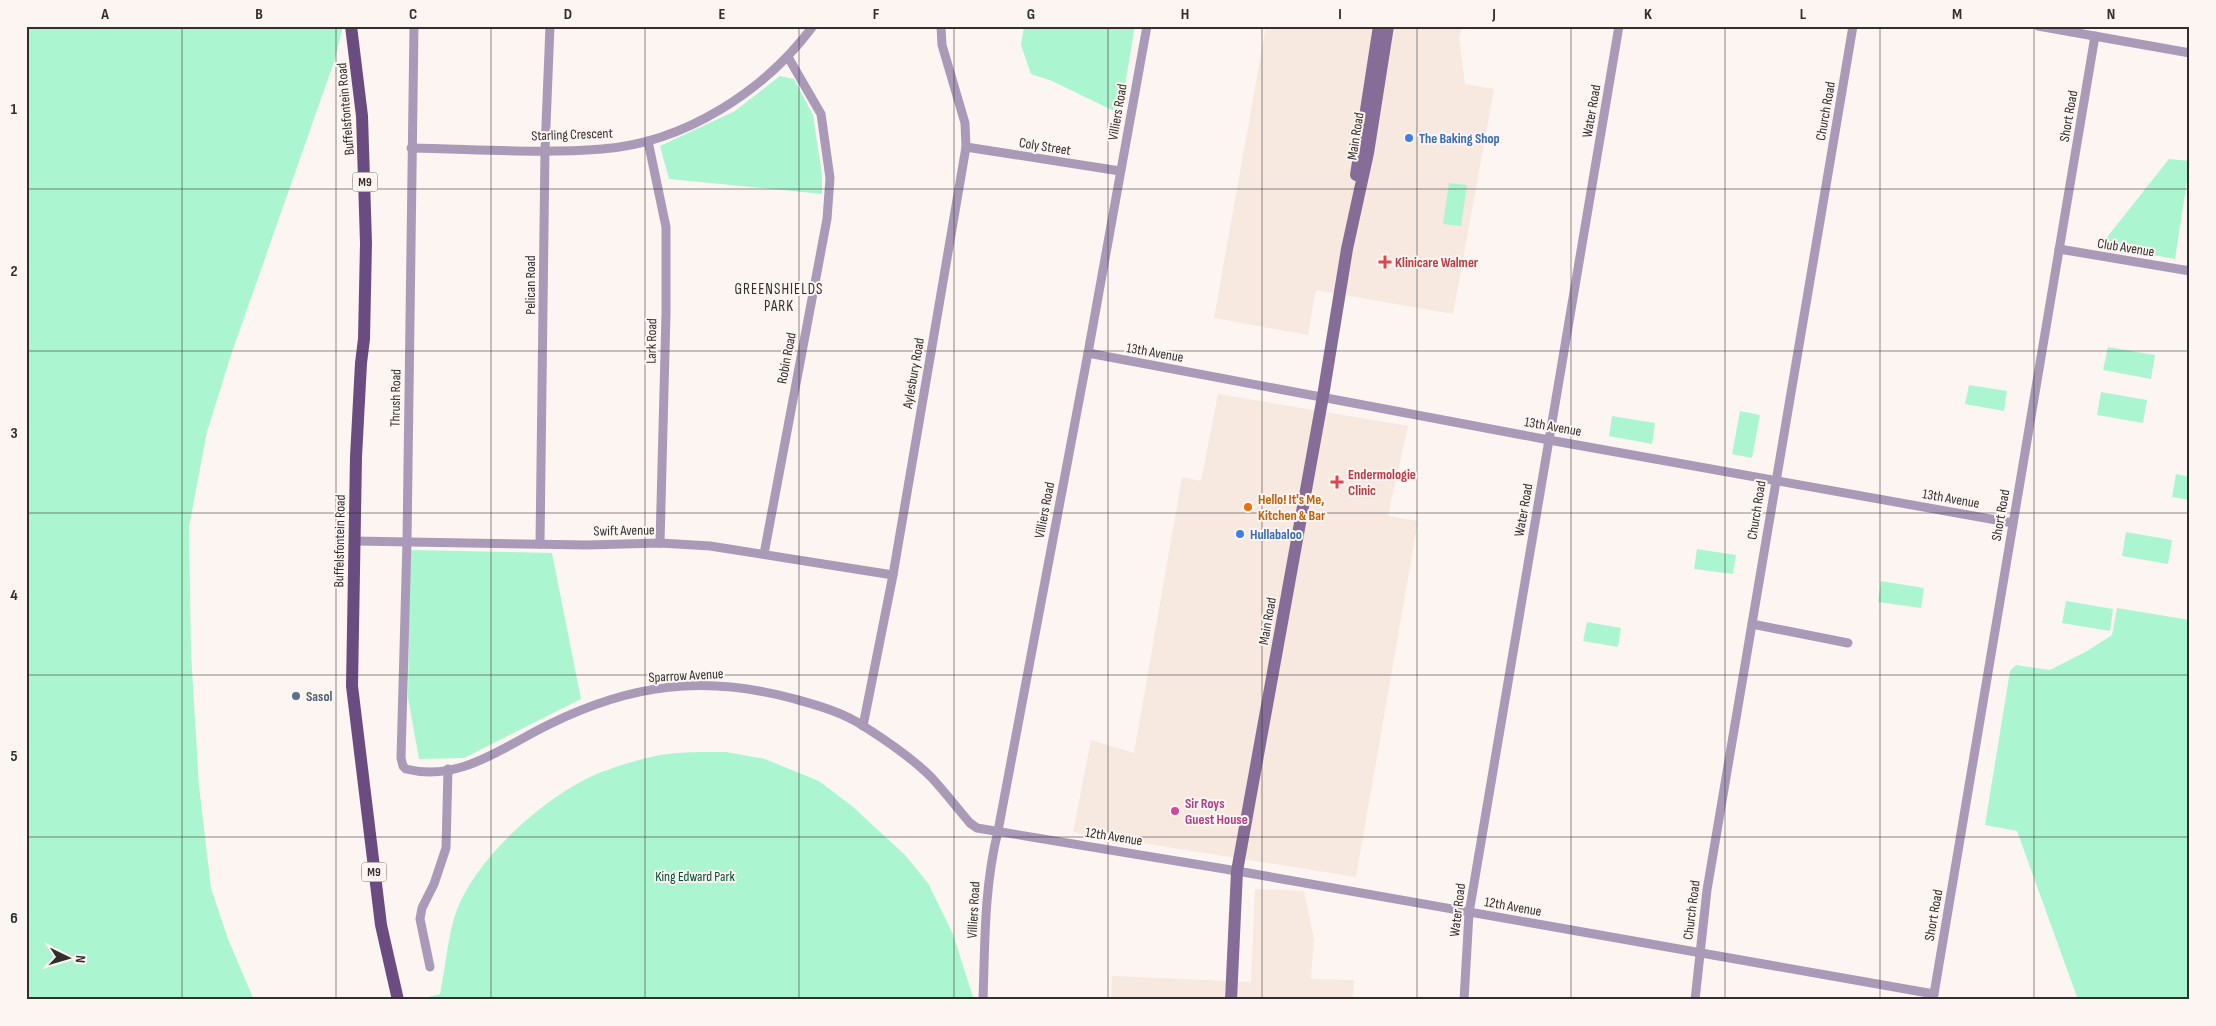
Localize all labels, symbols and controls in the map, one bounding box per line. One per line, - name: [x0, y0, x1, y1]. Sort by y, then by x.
- text: A: [100, 5, 109, 24]
- text: B: [255, 5, 263, 24]
- text: C: [409, 5, 417, 24]
- text: D: [564, 5, 572, 24]
- text: E: [719, 5, 726, 24]
- text: F: [873, 5, 880, 24]
- text: G: [1027, 5, 1035, 24]
- text: H: [1181, 5, 1189, 24]
- text: I: [1338, 5, 1342, 24]
- text: J: [1491, 5, 1496, 24]
- text: K: [1644, 5, 1652, 24]
- text: L: [1800, 5, 1807, 24]
- text: M: [1952, 5, 1962, 24]
- text: N: [2107, 5, 2115, 24]
- street label: Buffelsfontein Road: [333, 62, 358, 156]
- street label: Church Road: [1812, 80, 1839, 142]
- street label: Villiers Road: [1104, 82, 1131, 142]
- street label: Water Road: [1578, 83, 1605, 139]
- street label: Short Road: [2056, 89, 2081, 143]
- text: 1: [11, 100, 18, 119]
- street label: Main Road: [1343, 111, 1368, 161]
- street label: Starling Crescent: [531, 125, 613, 144]
- place label: The Baking Shop: [1419, 130, 1500, 147]
- marker: The Baking Shop: [1403, 132, 1415, 144]
- street label: Coly Street: [1018, 134, 1072, 159]
- road number: M9: [352, 172, 378, 192]
- street label: Club Avenue: [2096, 235, 2156, 260]
- place label: Klinicare Walmer: [1395, 254, 1479, 271]
- street label: Pelican Road: [522, 255, 539, 315]
- marker: Klinicare Walmer: [1379, 256, 1391, 268]
- text: 2: [10, 262, 18, 281]
- district label: GREENSHIELDS PARK: [735, 280, 823, 316]
- street label: Lark Road: [643, 318, 660, 364]
- street label: Robin Road: [773, 331, 800, 385]
- street label: Aylesbury Road: [899, 336, 928, 411]
- street label: 13th Avenue: [1125, 339, 1185, 366]
- street label: Thrush Road: [386, 369, 405, 427]
- street label: 13th Avenue: [1523, 413, 1583, 440]
- text: 3: [10, 424, 18, 443]
- place label: Endermologie Clinic: [1348, 466, 1416, 499]
- marker: Endermologie Clinic: [1330, 475, 1344, 489]
- street label: Church Road: [1743, 479, 1770, 541]
- street label: Villiers Road: [1031, 480, 1058, 540]
- street label: Water Road: [1510, 482, 1537, 538]
- street label: 13th Avenue: [1921, 485, 1981, 512]
- street label: Short Road: [1988, 488, 2013, 542]
- place label: Hello! It's Me, Kitchen & Bar: [1258, 491, 1326, 524]
- street label: Buffelsfontein Road: [330, 494, 349, 587]
- marker: Hello! It's Me, Kitchen & Bar: [1242, 501, 1254, 513]
- street label: Swift Avenue: [593, 521, 655, 540]
- place label: Hullabaloo: [1250, 526, 1302, 543]
- marker: Hullabaloo: [1234, 528, 1246, 540]
- text: 4: [10, 586, 18, 605]
- street label: Main Road: [1255, 596, 1280, 646]
- street label: Sparrow Avenue: [648, 665, 724, 686]
- place label: Sasol: [306, 688, 333, 705]
- marker: Sasol: [290, 690, 302, 702]
- text: 5: [10, 747, 18, 766]
- place label: Sir Roys Guest House: [1185, 795, 1248, 828]
- marker: Sir Roys Guest House: [1169, 805, 1181, 817]
- street label: 12th Avenue: [1084, 824, 1144, 849]
- road number: M9: [362, 862, 386, 882]
- park label: King Edward Park: [655, 868, 736, 885]
- street label: Church Road: [1679, 879, 1704, 941]
- street label: Villiers Road: [964, 881, 983, 939]
- street label: Water Road: [1446, 882, 1469, 938]
- street label: Short Road: [1921, 888, 1946, 942]
- street label: 12th Avenue: [1483, 893, 1543, 920]
- text: 6: [10, 909, 18, 928]
- north arrow: [42, 934, 92, 984]
- text: N: [72, 955, 89, 964]

